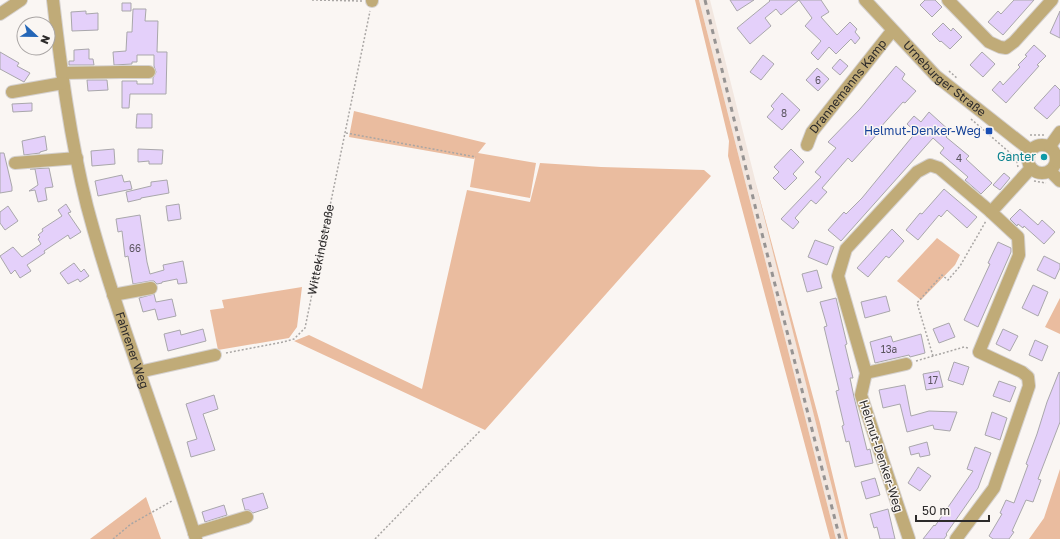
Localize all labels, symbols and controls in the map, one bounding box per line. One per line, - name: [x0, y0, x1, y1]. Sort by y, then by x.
- north arrow: [16, 16, 56, 56]
- text: N: [38, 34, 53, 46]
- street label: Drannemanns Kamp: [806, 36, 890, 136]
- street label: Urneburger Straße: [900, 37, 989, 119]
- house number: 6: [815, 74, 821, 86]
- house number: 8: [781, 107, 787, 119]
- place label: Helmut-Denker-Weg: [864, 123, 981, 138]
- marker: Helmut-Denker-Weg: [984, 126, 994, 136]
- place label: Ganter: [997, 149, 1036, 164]
- house number: 4: [956, 152, 962, 164]
- marker: Ganter: [1039, 152, 1049, 162]
- street label: Wittekindstraße: [304, 203, 337, 296]
- house number: 66: [129, 242, 141, 254]
- street label: Fahrener Weg: [112, 310, 152, 390]
- house number: 13a: [881, 343, 897, 355]
- house number: 17: [928, 374, 938, 386]
- street label: Helmut-Denker-Weg: [856, 398, 907, 514]
- scale bar: [916, 497, 989, 523]
- text: 50 m: [922, 503, 950, 518]

